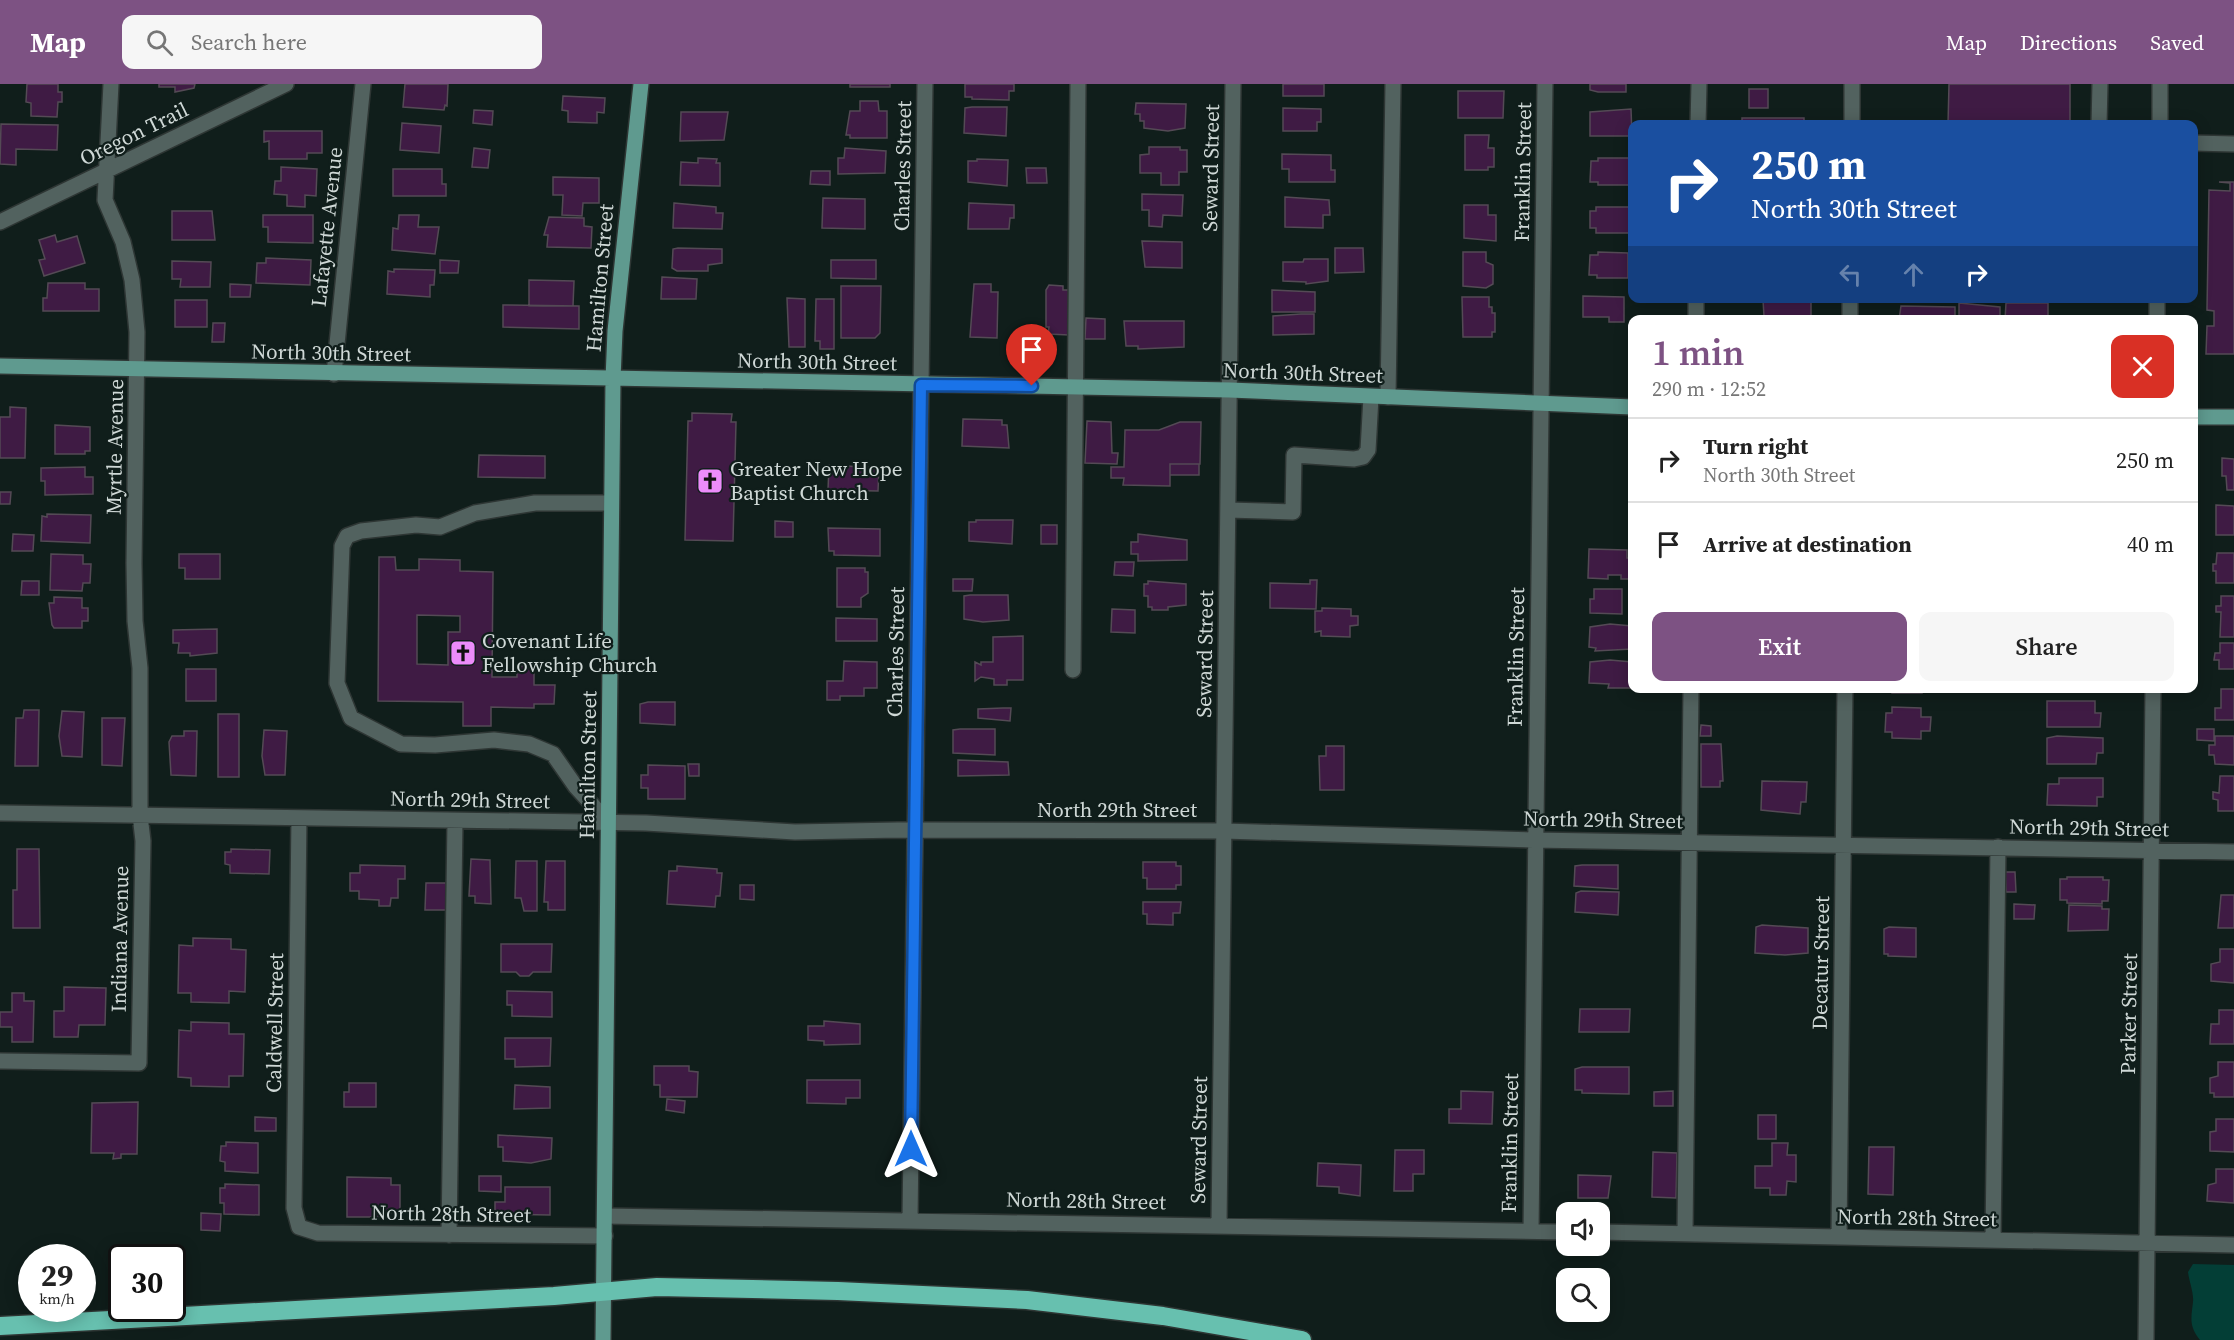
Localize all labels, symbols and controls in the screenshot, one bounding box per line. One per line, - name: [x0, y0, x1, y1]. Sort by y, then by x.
- search box: [122, 15, 542, 69]
- text: Map: [30, 23, 86, 61]
- icon: search: [143, 26, 176, 59]
- text: Search here: [191, 27, 307, 57]
- text: Map: [1946, 28, 1987, 57]
- text: Directions: [2020, 28, 2117, 57]
- text: Saved: [2150, 28, 2204, 57]
- street label: Oregon Trail: [75, 95, 193, 172]
- street label: Charles Street: [887, 100, 918, 231]
- street label: Franklin Street: [1507, 102, 1538, 242]
- street label: Seward Street: [1195, 104, 1226, 232]
- text: 250 m: [1751, 135, 1866, 193]
- icon: right: [1652, 144, 1730, 222]
- street label: Lafayette Avenue: [304, 146, 349, 308]
- text: North 30th Street: [1751, 190, 1957, 227]
- street label: Hamilton Street: [579, 203, 620, 353]
- icon: left: [1834, 258, 1867, 291]
- icon: ahead: [1897, 258, 1930, 291]
- icon: right: [1960, 258, 1993, 291]
- pin: [1006, 324, 1057, 386]
- text: 1 min: [1652, 328, 1744, 377]
- icon: arrive: [1015, 333, 1048, 366]
- button: close: [2111, 335, 2174, 398]
- street label: North 30th Street: [251, 337, 411, 368]
- street label: North 30th Street: [737, 346, 897, 377]
- street label: North 30th Street: [1223, 355, 1384, 390]
- text: 290 m · 12:52: [1652, 375, 1766, 403]
- street label: Myrtle Avenue: [99, 379, 130, 515]
- text: Turn right: [1703, 431, 1808, 461]
- icon: right: [1652, 444, 1685, 477]
- text: 250 m: [2116, 445, 2174, 475]
- place label: Greater New Hope Baptist Church: [730, 454, 903, 507]
- text: North 30th Street: [1703, 461, 1855, 489]
- church icon: Greater New Hope Baptist Church: [695, 466, 725, 496]
- icon: arrive: [1652, 528, 1685, 561]
- text: Arrive at destination: [1703, 529, 1912, 559]
- text: 40 m: [2127, 529, 2174, 559]
- street label: Charles Street: [880, 586, 911, 717]
- street label: Franklin Street: [1500, 587, 1531, 727]
- street label: Seward Street: [1189, 590, 1220, 718]
- button: Exit: [1652, 612, 1907, 681]
- button: Share: [1919, 612, 2174, 681]
- place label: Covenant Life Fellowship Church: [482, 626, 658, 679]
- church icon: Covenant Life Fellowship Church: [448, 638, 478, 668]
- street label: Hamilton Street: [572, 690, 603, 839]
- street label: North 29th Street: [390, 784, 550, 815]
- street label: North 29th Street: [1037, 795, 1197, 824]
- street label: North 29th Street: [1523, 804, 1683, 835]
- street label: North 29th Street: [2009, 812, 2169, 843]
- street label: Indiana Avenue: [104, 865, 135, 1012]
- street label: Decatur Street: [1805, 896, 1836, 1030]
- street label: Caldwell Street: [259, 953, 290, 1093]
- street label: Parker Street: [2113, 953, 2144, 1075]
- street label: Franklin Street: [1494, 1073, 1525, 1213]
- street label: Seward Street: [1183, 1076, 1214, 1204]
- position arrow: [879, 1117, 943, 1181]
- street label: North 28th Street: [1006, 1185, 1166, 1216]
- street label: North 28th Street: [371, 1198, 531, 1229]
- map controls: [1556, 1202, 1610, 1322]
- button: sound: [1556, 1202, 1610, 1256]
- street label: North 28th Street: [1837, 1202, 1997, 1233]
- speed limit sign: 30: [108, 1244, 186, 1322]
- text: 29: [41, 1255, 73, 1296]
- button: search: [1556, 1268, 1610, 1322]
- text: km/h: [39, 1288, 75, 1309]

